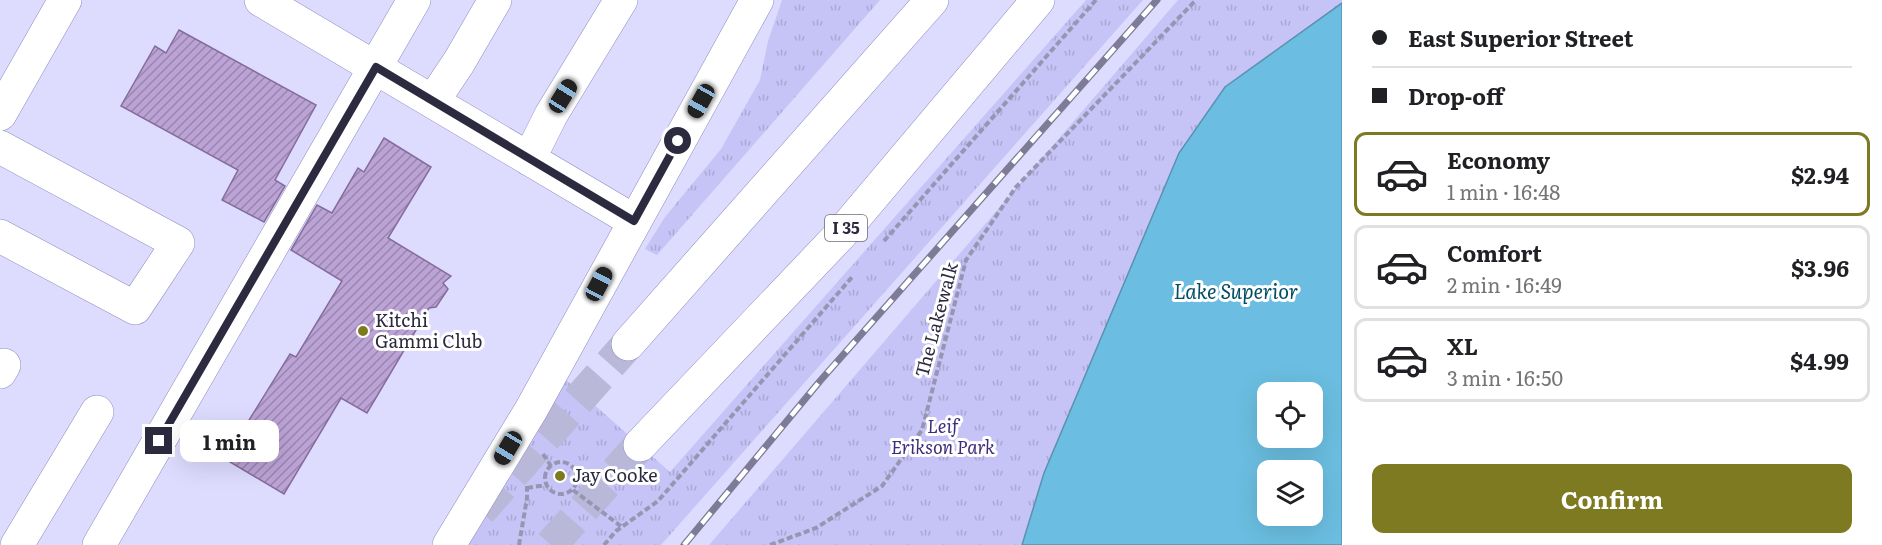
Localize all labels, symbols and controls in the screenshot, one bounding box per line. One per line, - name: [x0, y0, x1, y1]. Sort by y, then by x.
- text: East Superior Street: [1408, 21, 1633, 54]
- car: [546, 76, 580, 116]
- text: Drop-off: [1408, 79, 1504, 112]
- car: [684, 81, 718, 121]
- route start: [664, 127, 691, 154]
- text: Economy: [1447, 143, 1550, 176]
- icon: car: [1375, 147, 1429, 201]
- text: $2.94: [1791, 158, 1849, 191]
- text: 1 min · 16:48: [1447, 176, 1560, 206]
- road number: I 35: [825, 215, 867, 241]
- text: Comfort: [1447, 236, 1542, 269]
- icon: car: [1375, 240, 1429, 294]
- text: $3.96: [1791, 251, 1849, 284]
- street label: The Lakewalk: [907, 258, 964, 380]
- car: [583, 264, 615, 304]
- text: 2 min · 16:49: [1447, 269, 1562, 299]
- water label: Lake Superior: [1174, 275, 1298, 305]
- place label: Kitchi Gammi Club: [375, 306, 483, 354]
- marker: Kitchi Gammi Club: [356, 324, 370, 338]
- text: XL: [1447, 329, 1478, 362]
- icon: car: [1375, 333, 1429, 387]
- text: $4.99: [1790, 344, 1849, 377]
- text: 3 min · 16:50: [1447, 362, 1563, 392]
- map controls: [1257, 382, 1323, 526]
- button: locate: [1257, 382, 1323, 448]
- park label: Leif Erikson Park: [891, 412, 995, 460]
- callout: 1 min: [180, 420, 279, 462]
- text: 1 min: [203, 426, 256, 456]
- route end: [145, 427, 172, 454]
- car: [491, 428, 525, 468]
- button: layers: [1257, 460, 1323, 526]
- place label: Jay Cooke: [572, 461, 658, 488]
- button: Confirm: [1372, 464, 1852, 533]
- marker: Jay Cooke: [553, 469, 567, 483]

